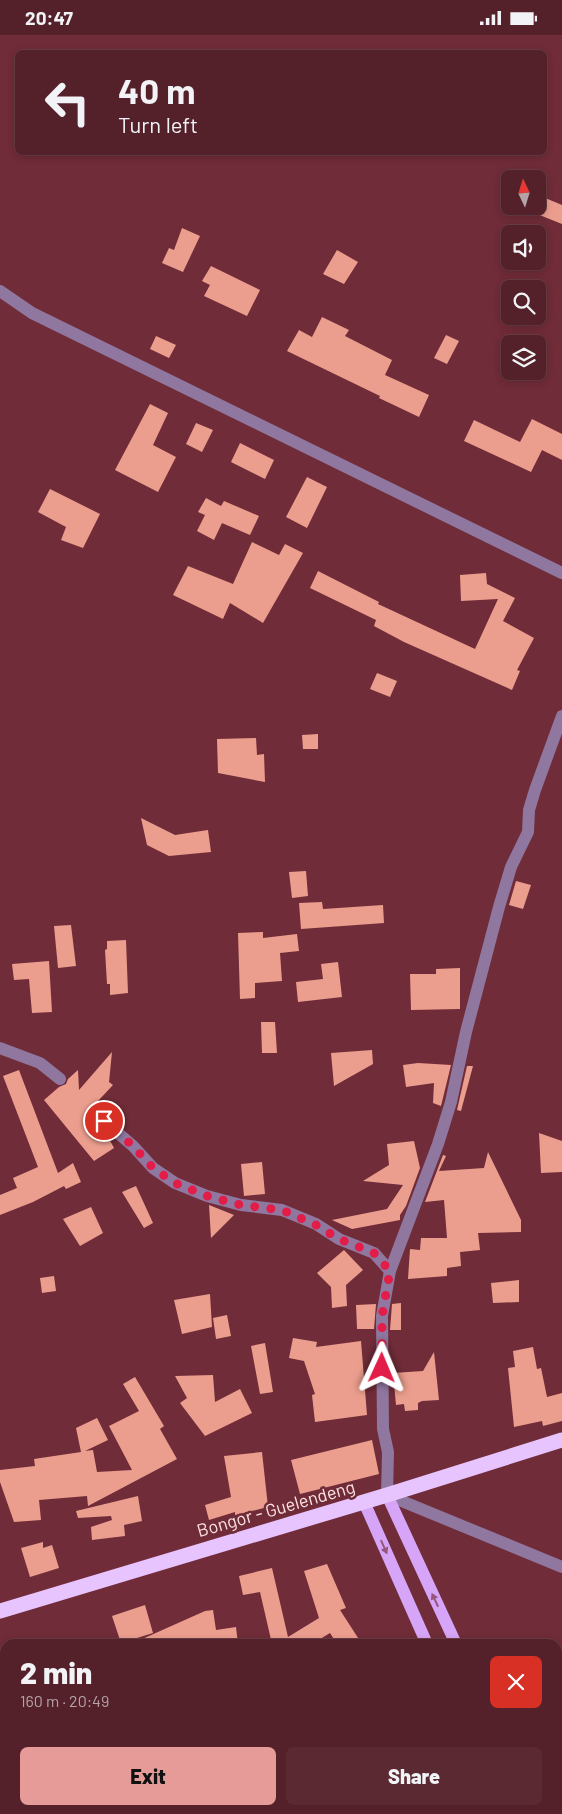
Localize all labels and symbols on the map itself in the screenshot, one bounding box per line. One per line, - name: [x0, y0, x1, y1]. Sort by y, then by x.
- north arrow: [501, 170, 546, 215]
- pin: [83, 1100, 125, 1142]
- position arrow: [355, 1341, 407, 1393]
- street label: Bongor - Guelendeng: [194, 1475, 357, 1541]
- one-way arrow: [380, 1540, 388, 1554]
- one-way arrow: [431, 1592, 440, 1607]

